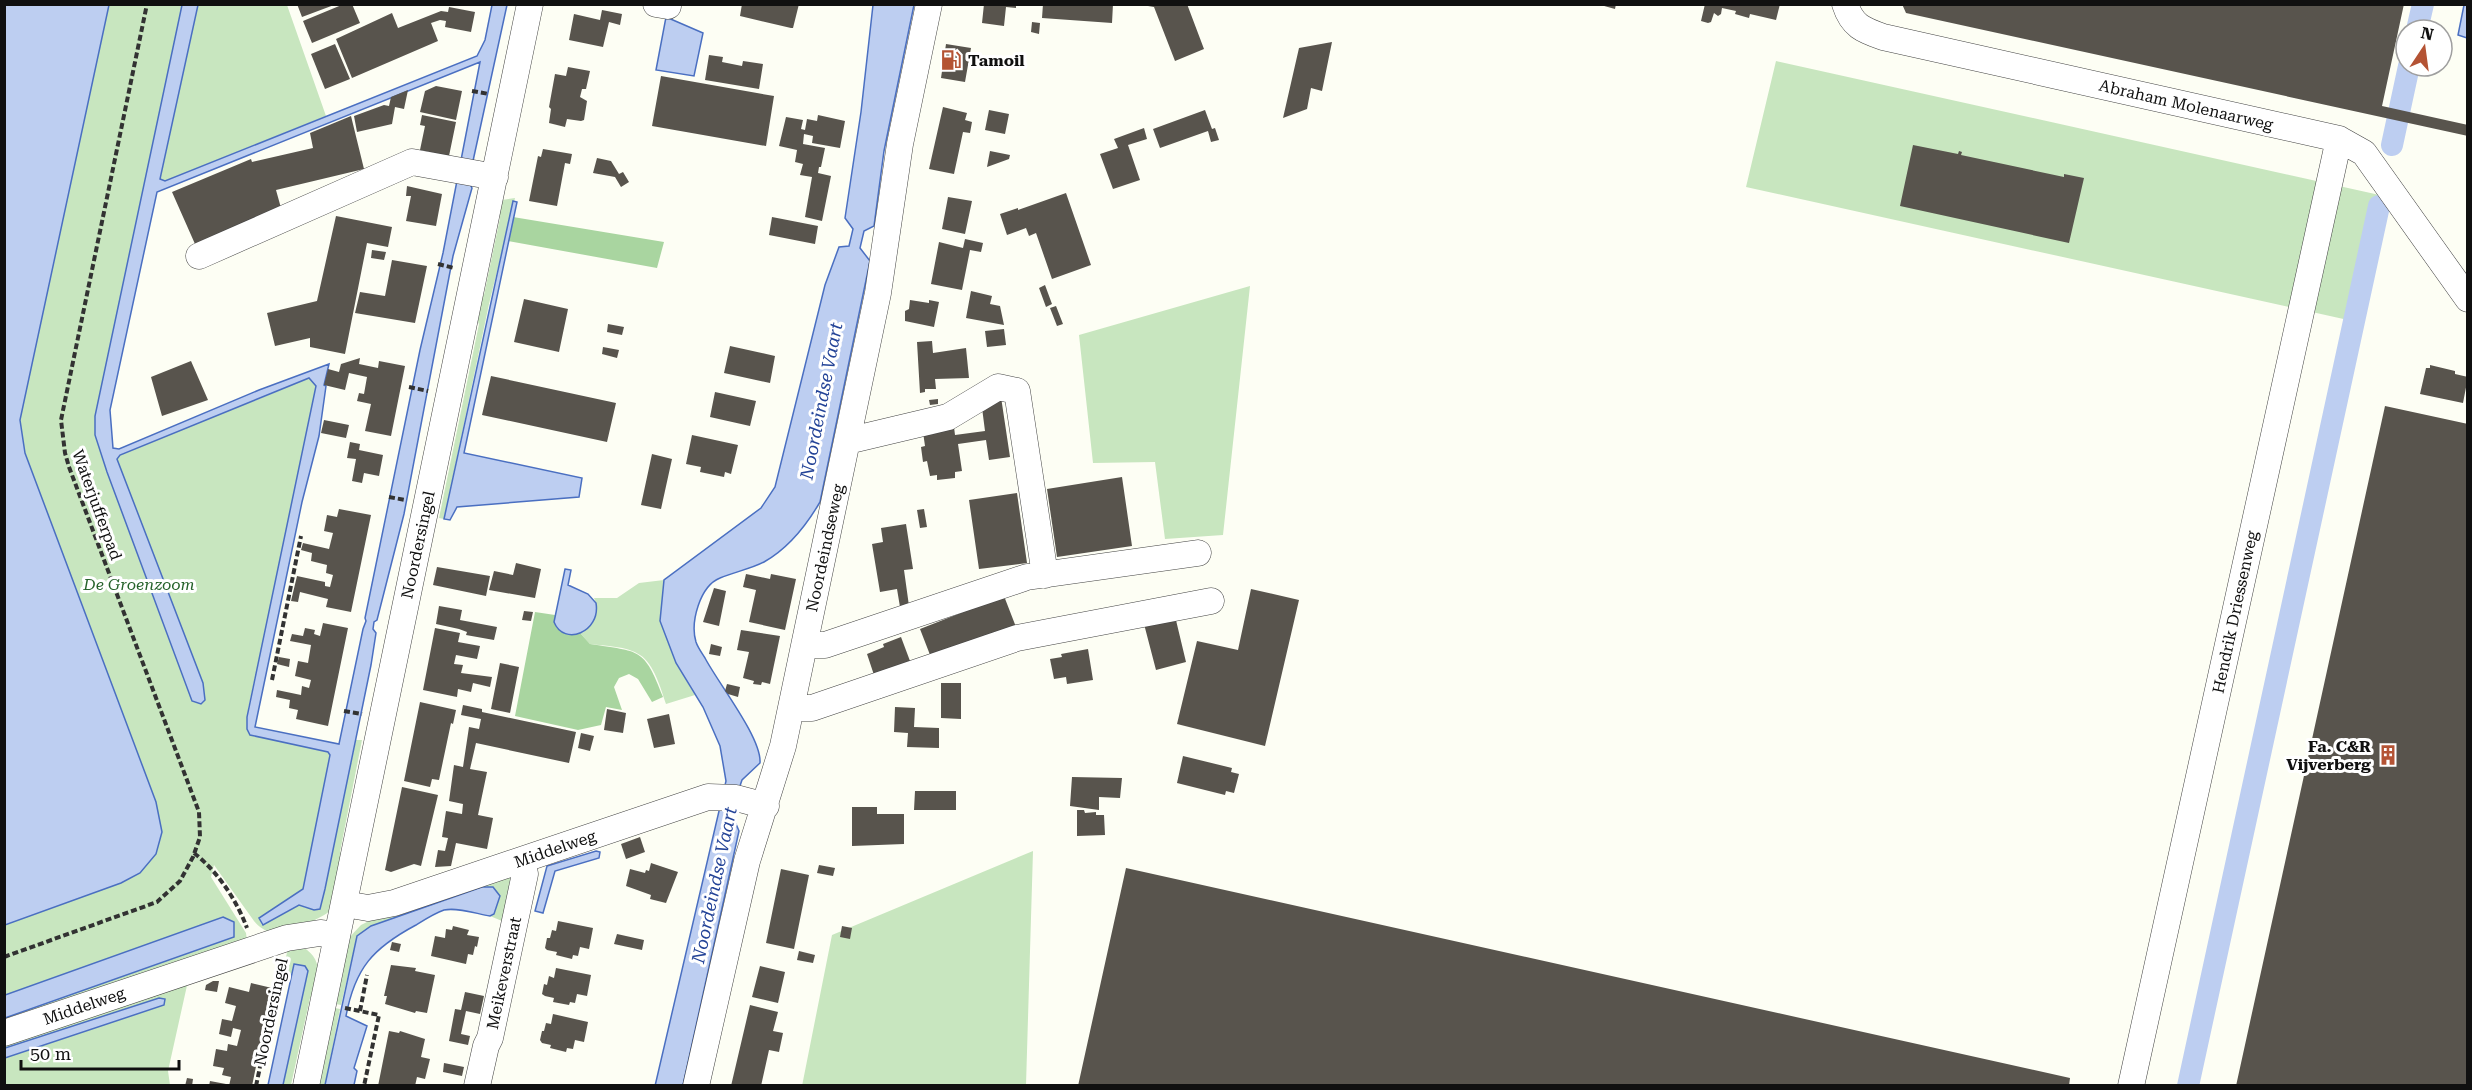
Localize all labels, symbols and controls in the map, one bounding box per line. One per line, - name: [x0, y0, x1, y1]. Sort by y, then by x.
- north arrow: [2394, 18, 2454, 78]
- text: N: [2419, 23, 2435, 45]
- fuel station icon: Tamoil: [939, 48, 963, 72]
- place label: Tamoil: [968, 51, 1025, 70]
- street label: Abraham Molenaarweg: [2097, 76, 2276, 135]
- water label: Noordeindse Vaart: [795, 320, 847, 482]
- street label: Waterjufferpad: [68, 447, 126, 563]
- street label: Noordeindseweg: [802, 481, 848, 614]
- street label: Noordersingel: [397, 489, 439, 601]
- street label: Hendrik Driessenweg: [2208, 528, 2262, 695]
- park label: De Groenzoom: [82, 575, 195, 594]
- place label: Fa. C&R Vijverberg: [2286, 737, 2371, 774]
- building icon: Fa. C&R Vijverberg: [2376, 743, 2400, 767]
- water label: Noordeindse Vaart: [687, 805, 741, 966]
- street label: Middelweg: [512, 826, 599, 872]
- street label: Meikeverstraat: [483, 915, 525, 1031]
- street label: Noordersingel: [250, 956, 292, 1068]
- street label: Middelweg: [41, 983, 128, 1029]
- scale bar: [21, 1033, 178, 1071]
- text: 50 m: [30, 1043, 71, 1064]

